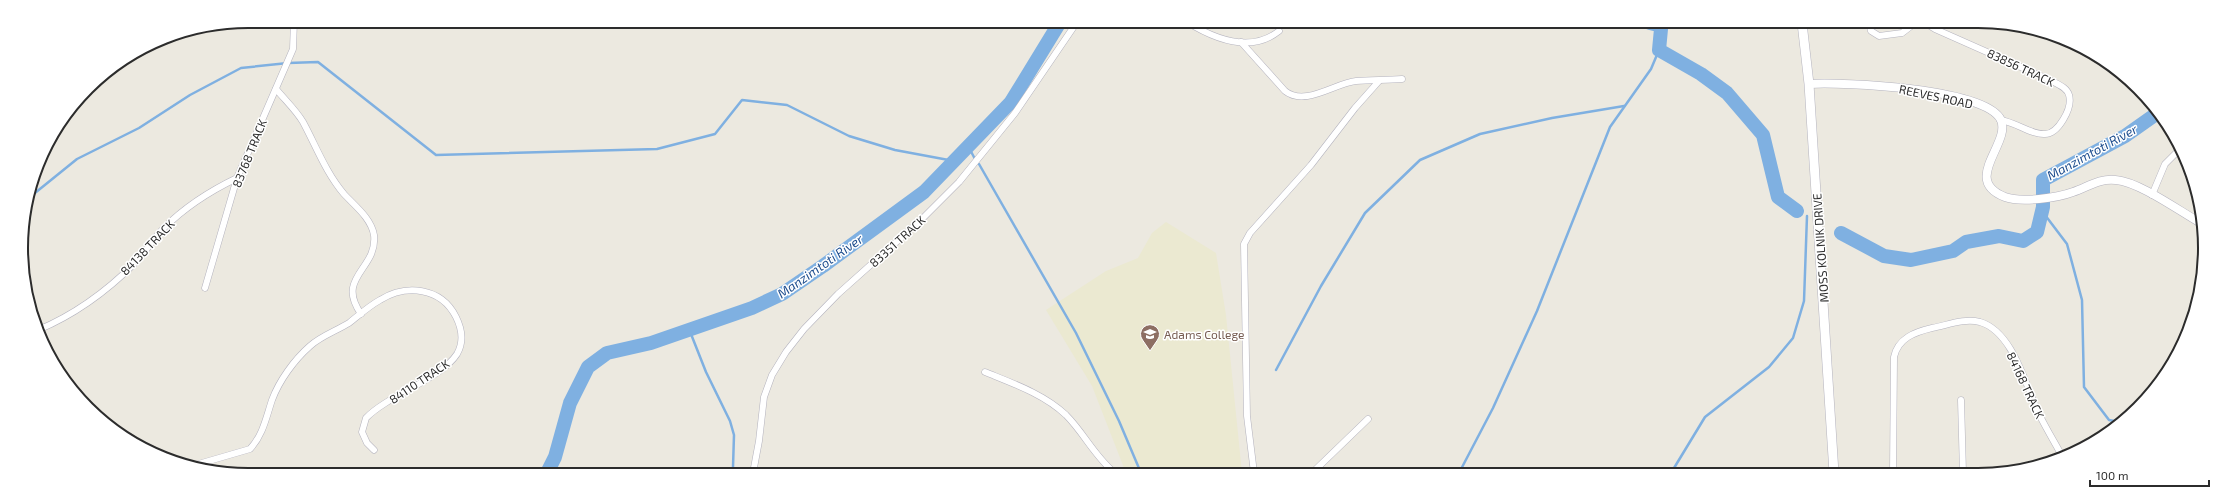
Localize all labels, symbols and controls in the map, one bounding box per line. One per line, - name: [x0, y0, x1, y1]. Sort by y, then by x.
- street label: 83856 TRACK: [1985, 45, 2057, 89]
- street label: REEVES ROAD: [1898, 81, 1974, 111]
- street label: 83768 TRACK: [229, 117, 269, 189]
- water label: Manzimtoti River: [2044, 120, 2141, 183]
- street label: MOSS KOLNIK DRIVE: [1809, 193, 1831, 303]
- street label: 83351 TRACK: [866, 212, 928, 270]
- street label: 84138 TRACK: [117, 216, 177, 278]
- water label: Manzimtoti River: [774, 230, 867, 301]
- school or university icon: Adams College: [1139, 323, 1161, 351]
- place label: Adams College: [1164, 327, 1245, 341]
- street label: 84168 TRACK: [2004, 350, 2048, 420]
- street label: 84110 TRACK: [386, 356, 452, 406]
- scale bar: [2090, 462, 2209, 488]
- text: 100 m: [2096, 468, 2128, 482]

